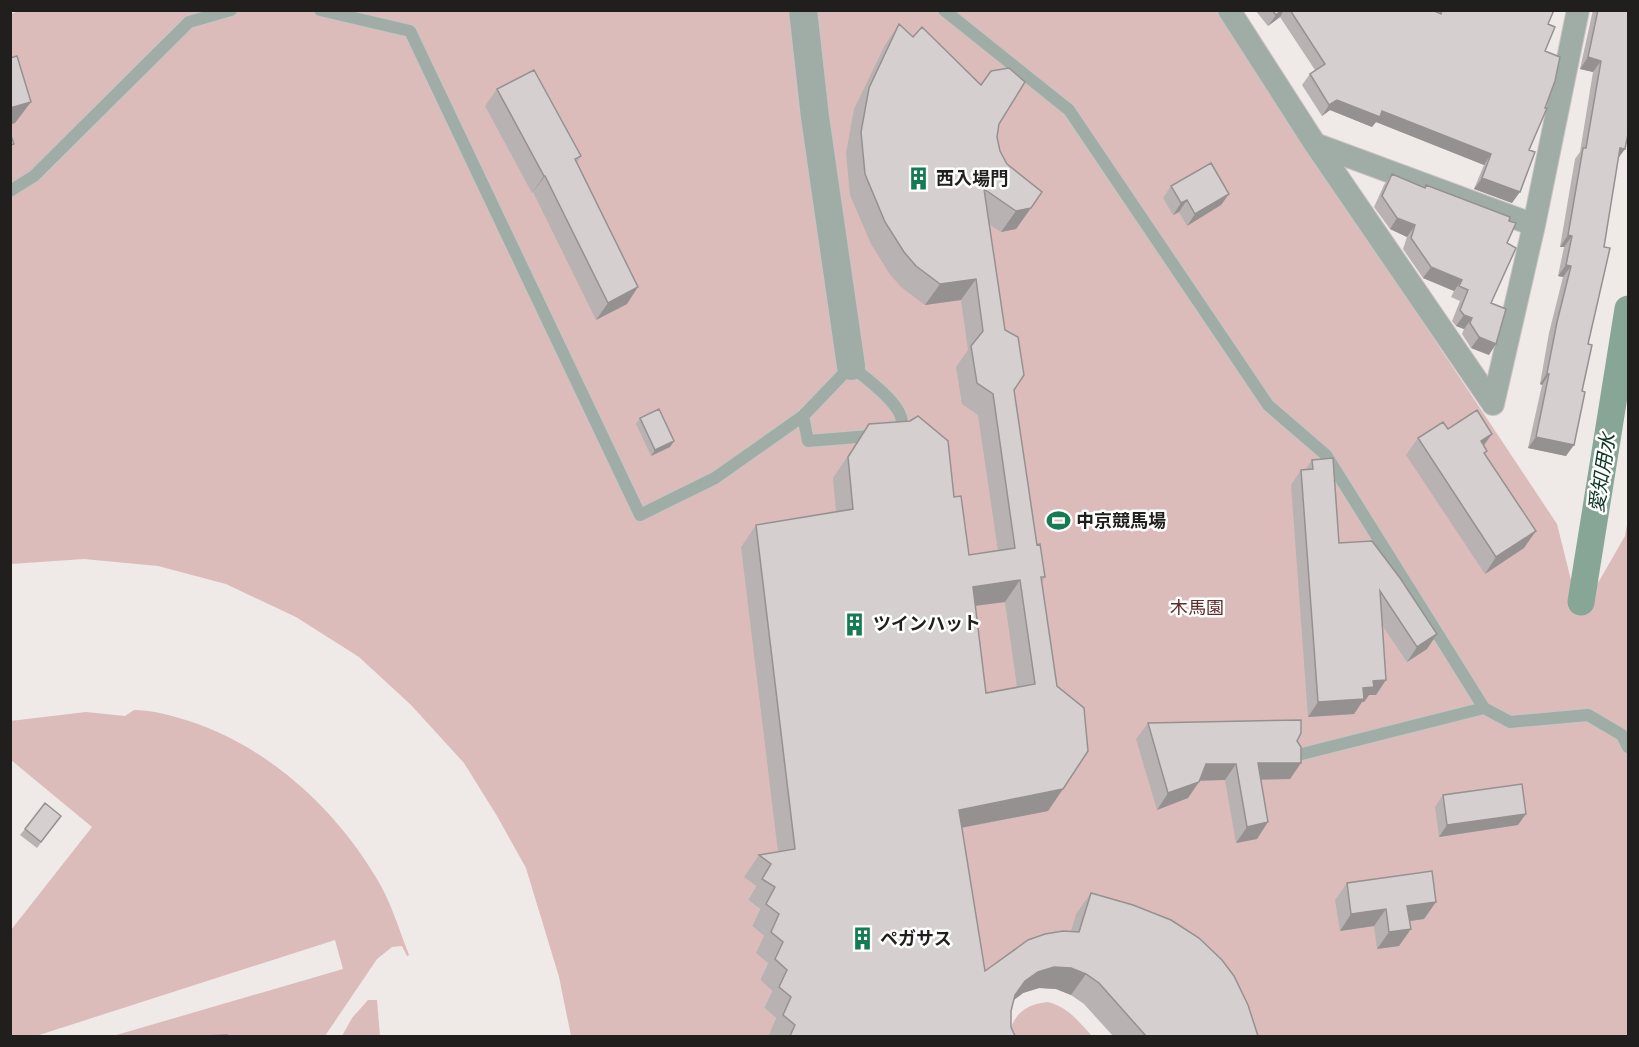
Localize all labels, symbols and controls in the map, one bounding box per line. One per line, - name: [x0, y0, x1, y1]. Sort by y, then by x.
- building icon: 西入場門: [905, 166, 931, 192]
- place label: 西入場門: [936, 168, 1008, 189]
- water label: 愛知用水: [1584, 430, 1620, 514]
- sports icon: 中京競馬場: [1045, 508, 1071, 534]
- place label: 中京競馬場: [1076, 510, 1166, 531]
- park label: 木馬園: [1170, 597, 1224, 618]
- building icon: ツインハット: [842, 611, 868, 637]
- place label: ツインハット: [873, 613, 981, 634]
- building icon: ペガサス: [849, 926, 875, 952]
- place label: ペガサス: [880, 928, 952, 949]

